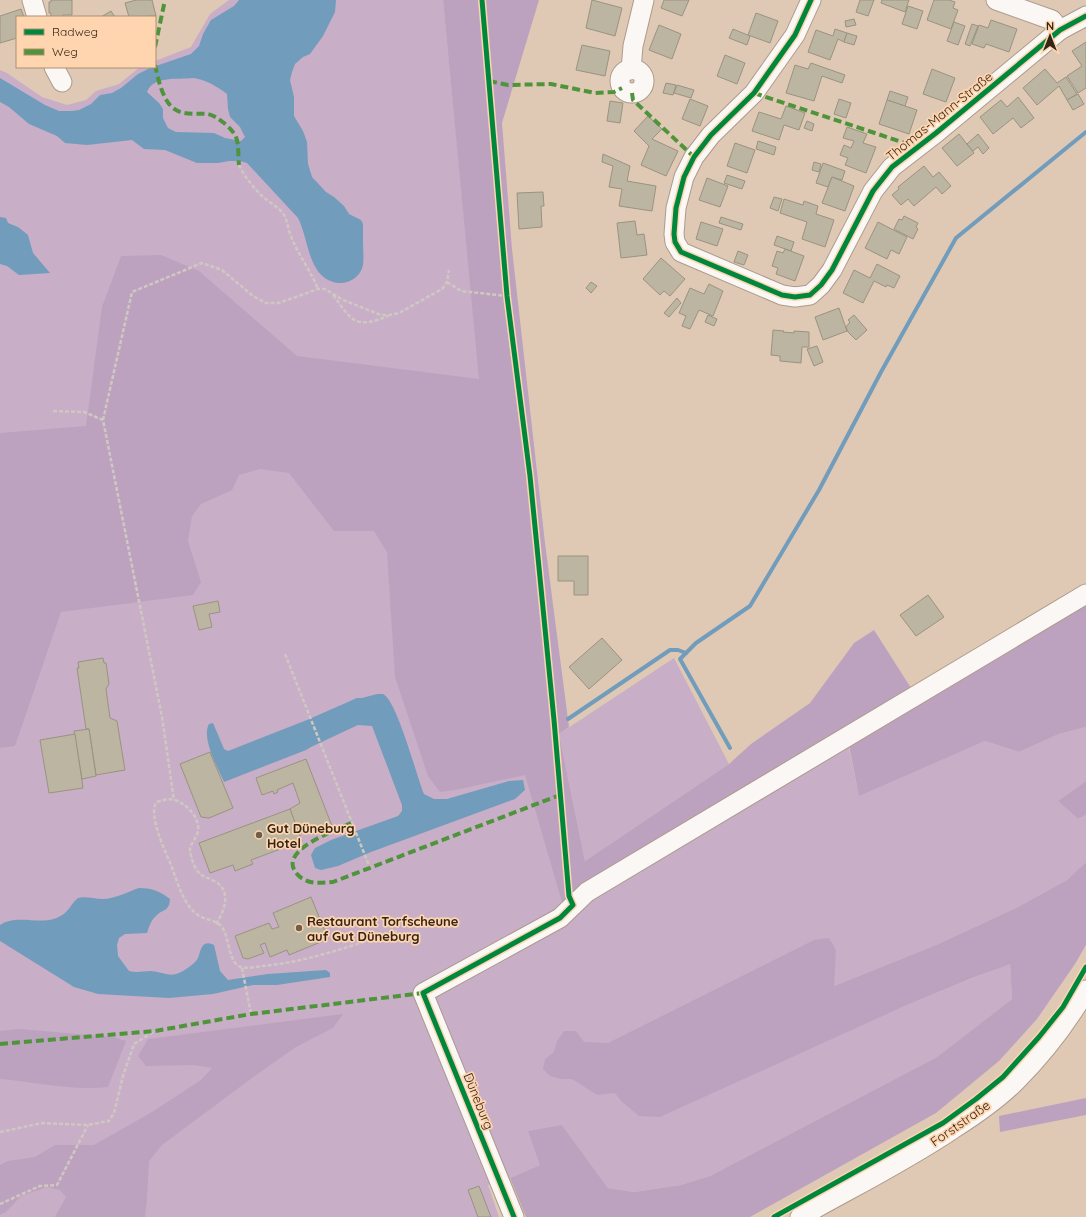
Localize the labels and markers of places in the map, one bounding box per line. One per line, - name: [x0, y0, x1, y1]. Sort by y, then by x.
- place label: Gut Düneburg Hotel: [267, 820, 355, 851]
- marker: Gut Düneburg Hotel: [254, 830, 264, 840]
- place label: Restaurant Torfscheune auf Gut Düneburg: [307, 913, 459, 944]
- marker: Restaurant Torfscheune auf Gut Düneburg: [294, 923, 304, 933]

